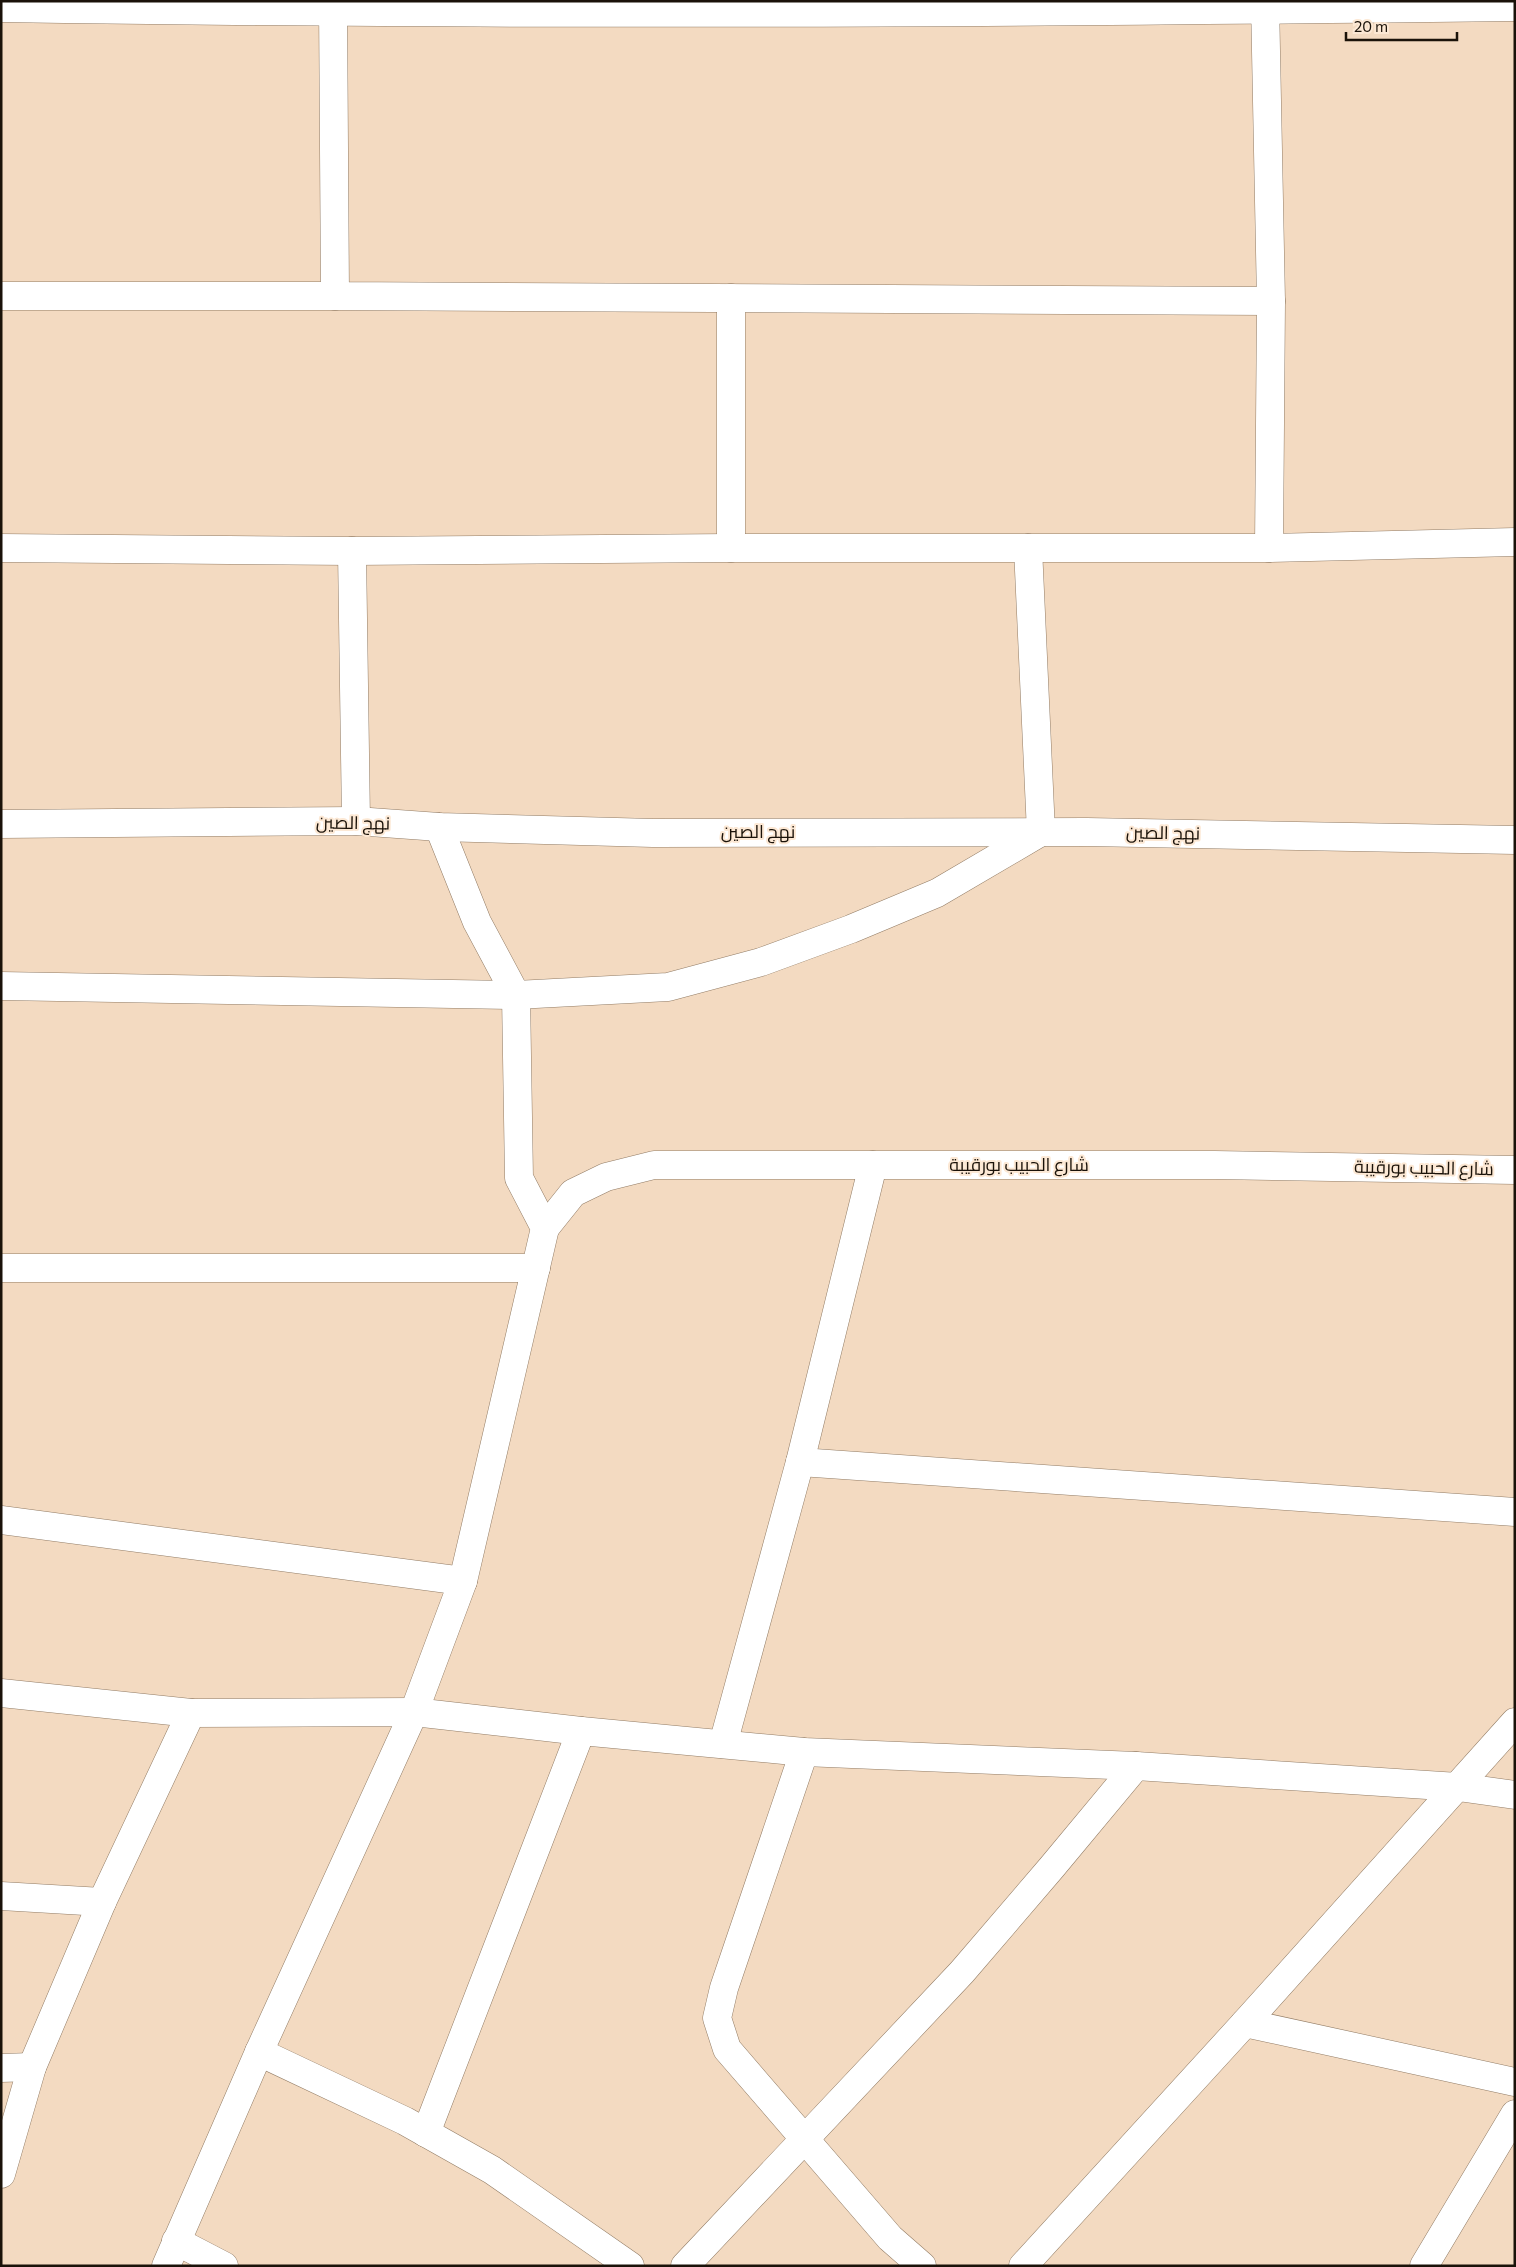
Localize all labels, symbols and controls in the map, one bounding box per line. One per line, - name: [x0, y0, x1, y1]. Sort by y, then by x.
- scale bar: [1346, 10, 1457, 42]
- text: 20 m: [1354, 17, 1388, 35]
- street label: نهج الصين: [316, 810, 390, 836]
- street label: نهج الصين: [721, 820, 795, 844]
- street label: نهج الصين: [1126, 820, 1200, 846]
- street label: شارع الحبيب بورقيبة: [949, 1153, 1089, 1177]
- street label: شارع الحبيب بورقيبة: [1354, 1155, 1494, 1181]

